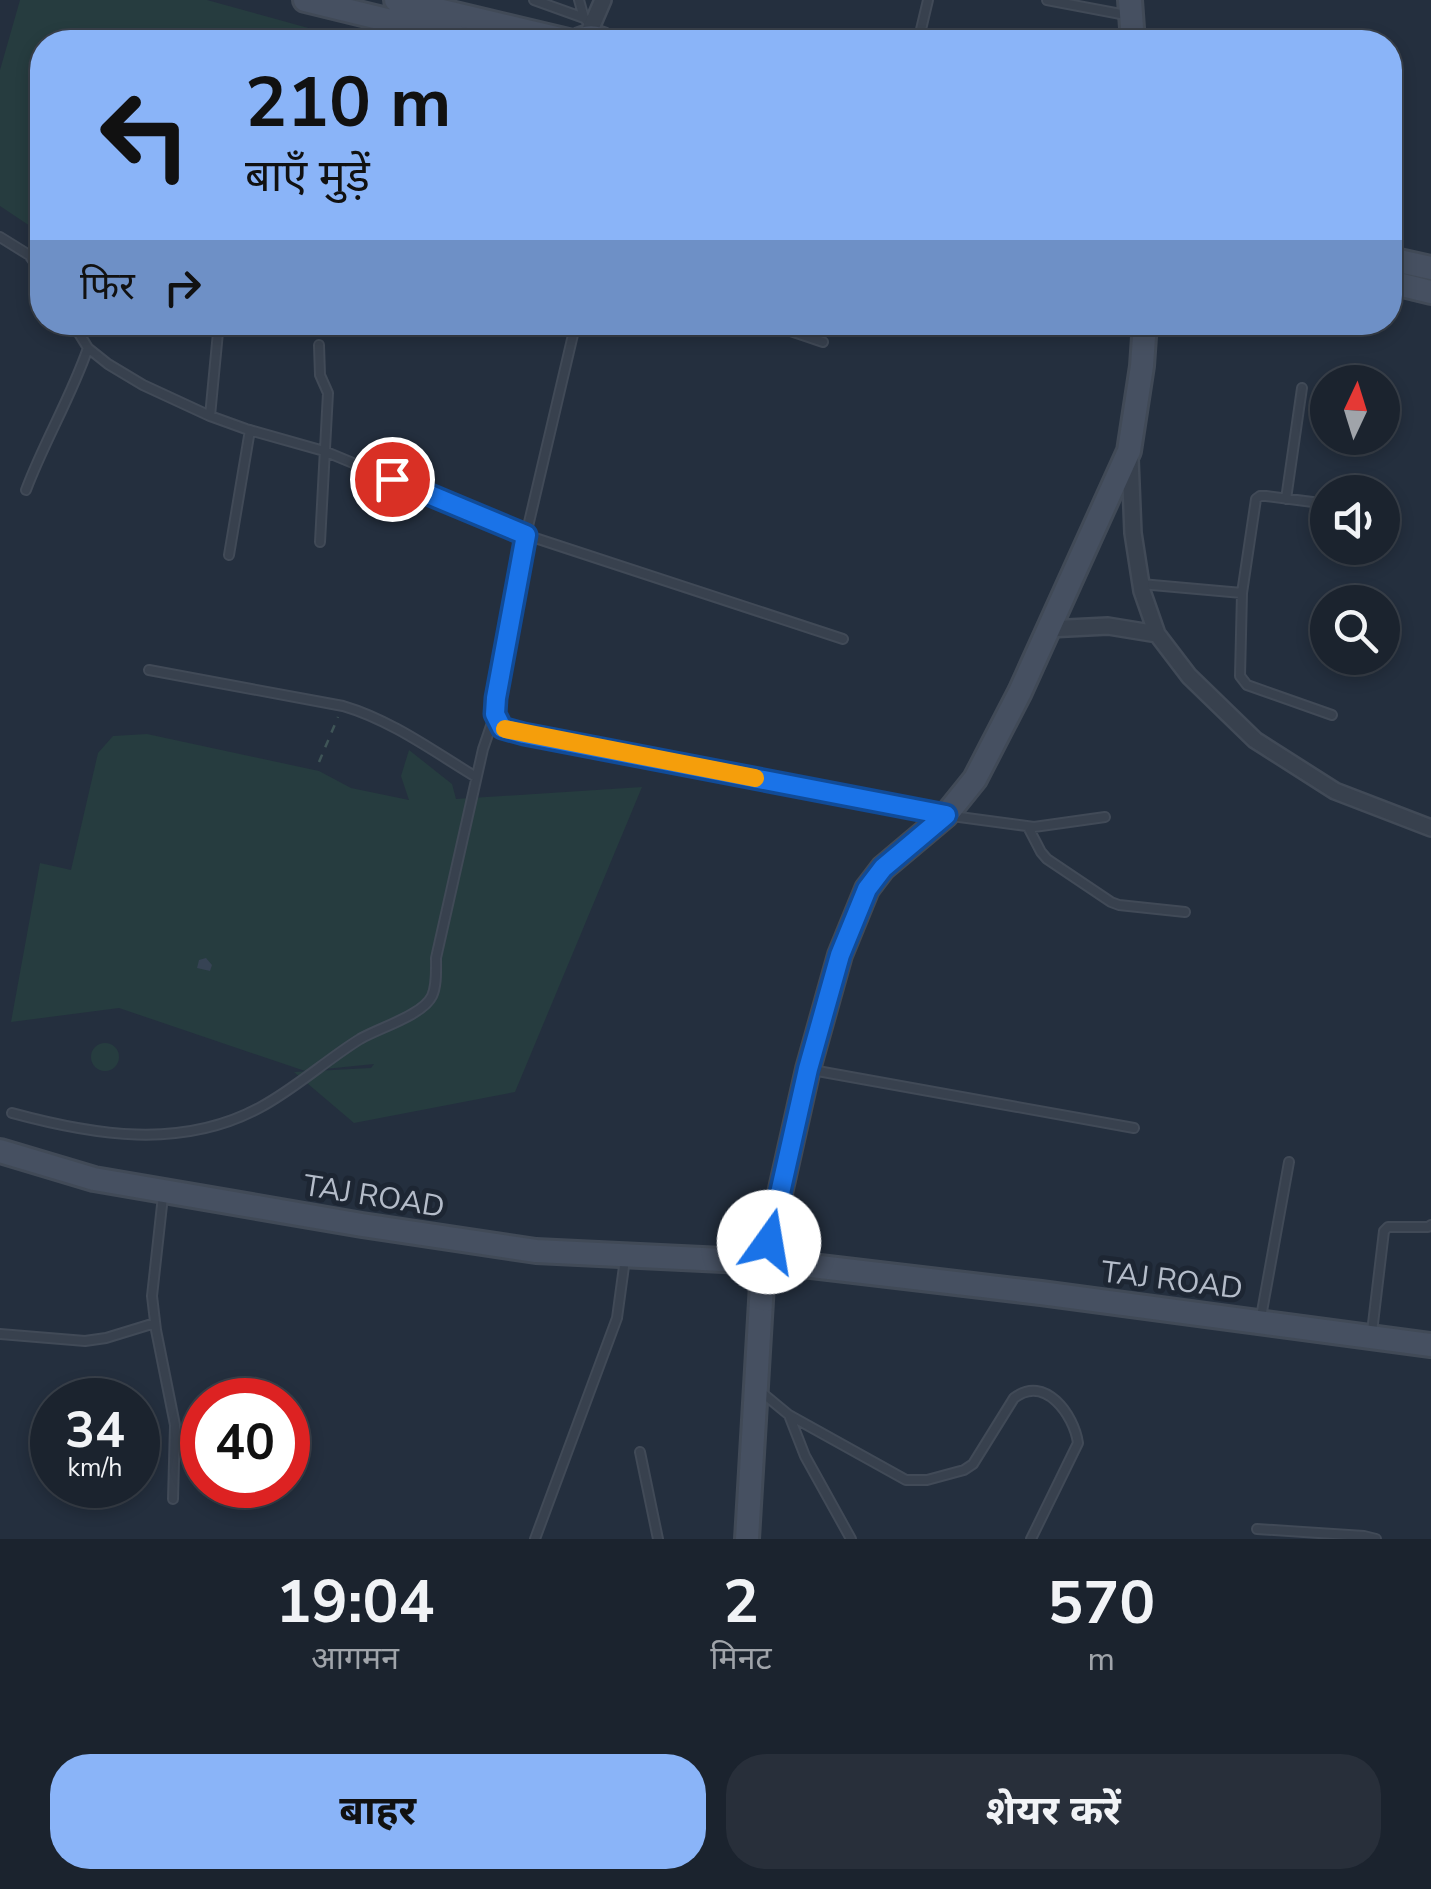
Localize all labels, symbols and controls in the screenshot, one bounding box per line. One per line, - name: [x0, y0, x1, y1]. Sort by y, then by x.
- text: 210 m: [245, 55, 451, 151]
- icon: left: [80, 70, 210, 200]
- text: बाएँ मुड़ें: [245, 146, 370, 207]
- icon: right: [155, 260, 210, 315]
- text: फिर: [80, 261, 135, 312]
- north arrow: [1310, 365, 1400, 455]
- map controls: [1310, 365, 1400, 675]
- pin: [350, 437, 435, 522]
- icon: arrive: [365, 452, 420, 507]
- button: sound: [1310, 475, 1400, 565]
- button: search: [1310, 585, 1400, 675]
- street label: TAJ ROAD: [300, 1165, 447, 1228]
- position arrow: [717, 1190, 821, 1294]
- street label: TAJ ROAD: [1099, 1251, 1245, 1310]
- speed limit sign: 40: [180, 1378, 310, 1508]
- text: 34: [65, 1396, 125, 1465]
- text: km/h: [67, 1451, 123, 1485]
- text: 19:04: [276, 1561, 435, 1643]
- text: 2: [723, 1561, 759, 1643]
- text: 570: [1047, 1562, 1155, 1644]
- text: आगमन: [311, 1637, 399, 1680]
- text: मिनट: [710, 1637, 772, 1680]
- text: m: [1088, 1638, 1115, 1681]
- button: बाहर: [50, 1754, 706, 1869]
- button: शेयर करें: [726, 1754, 1381, 1869]

